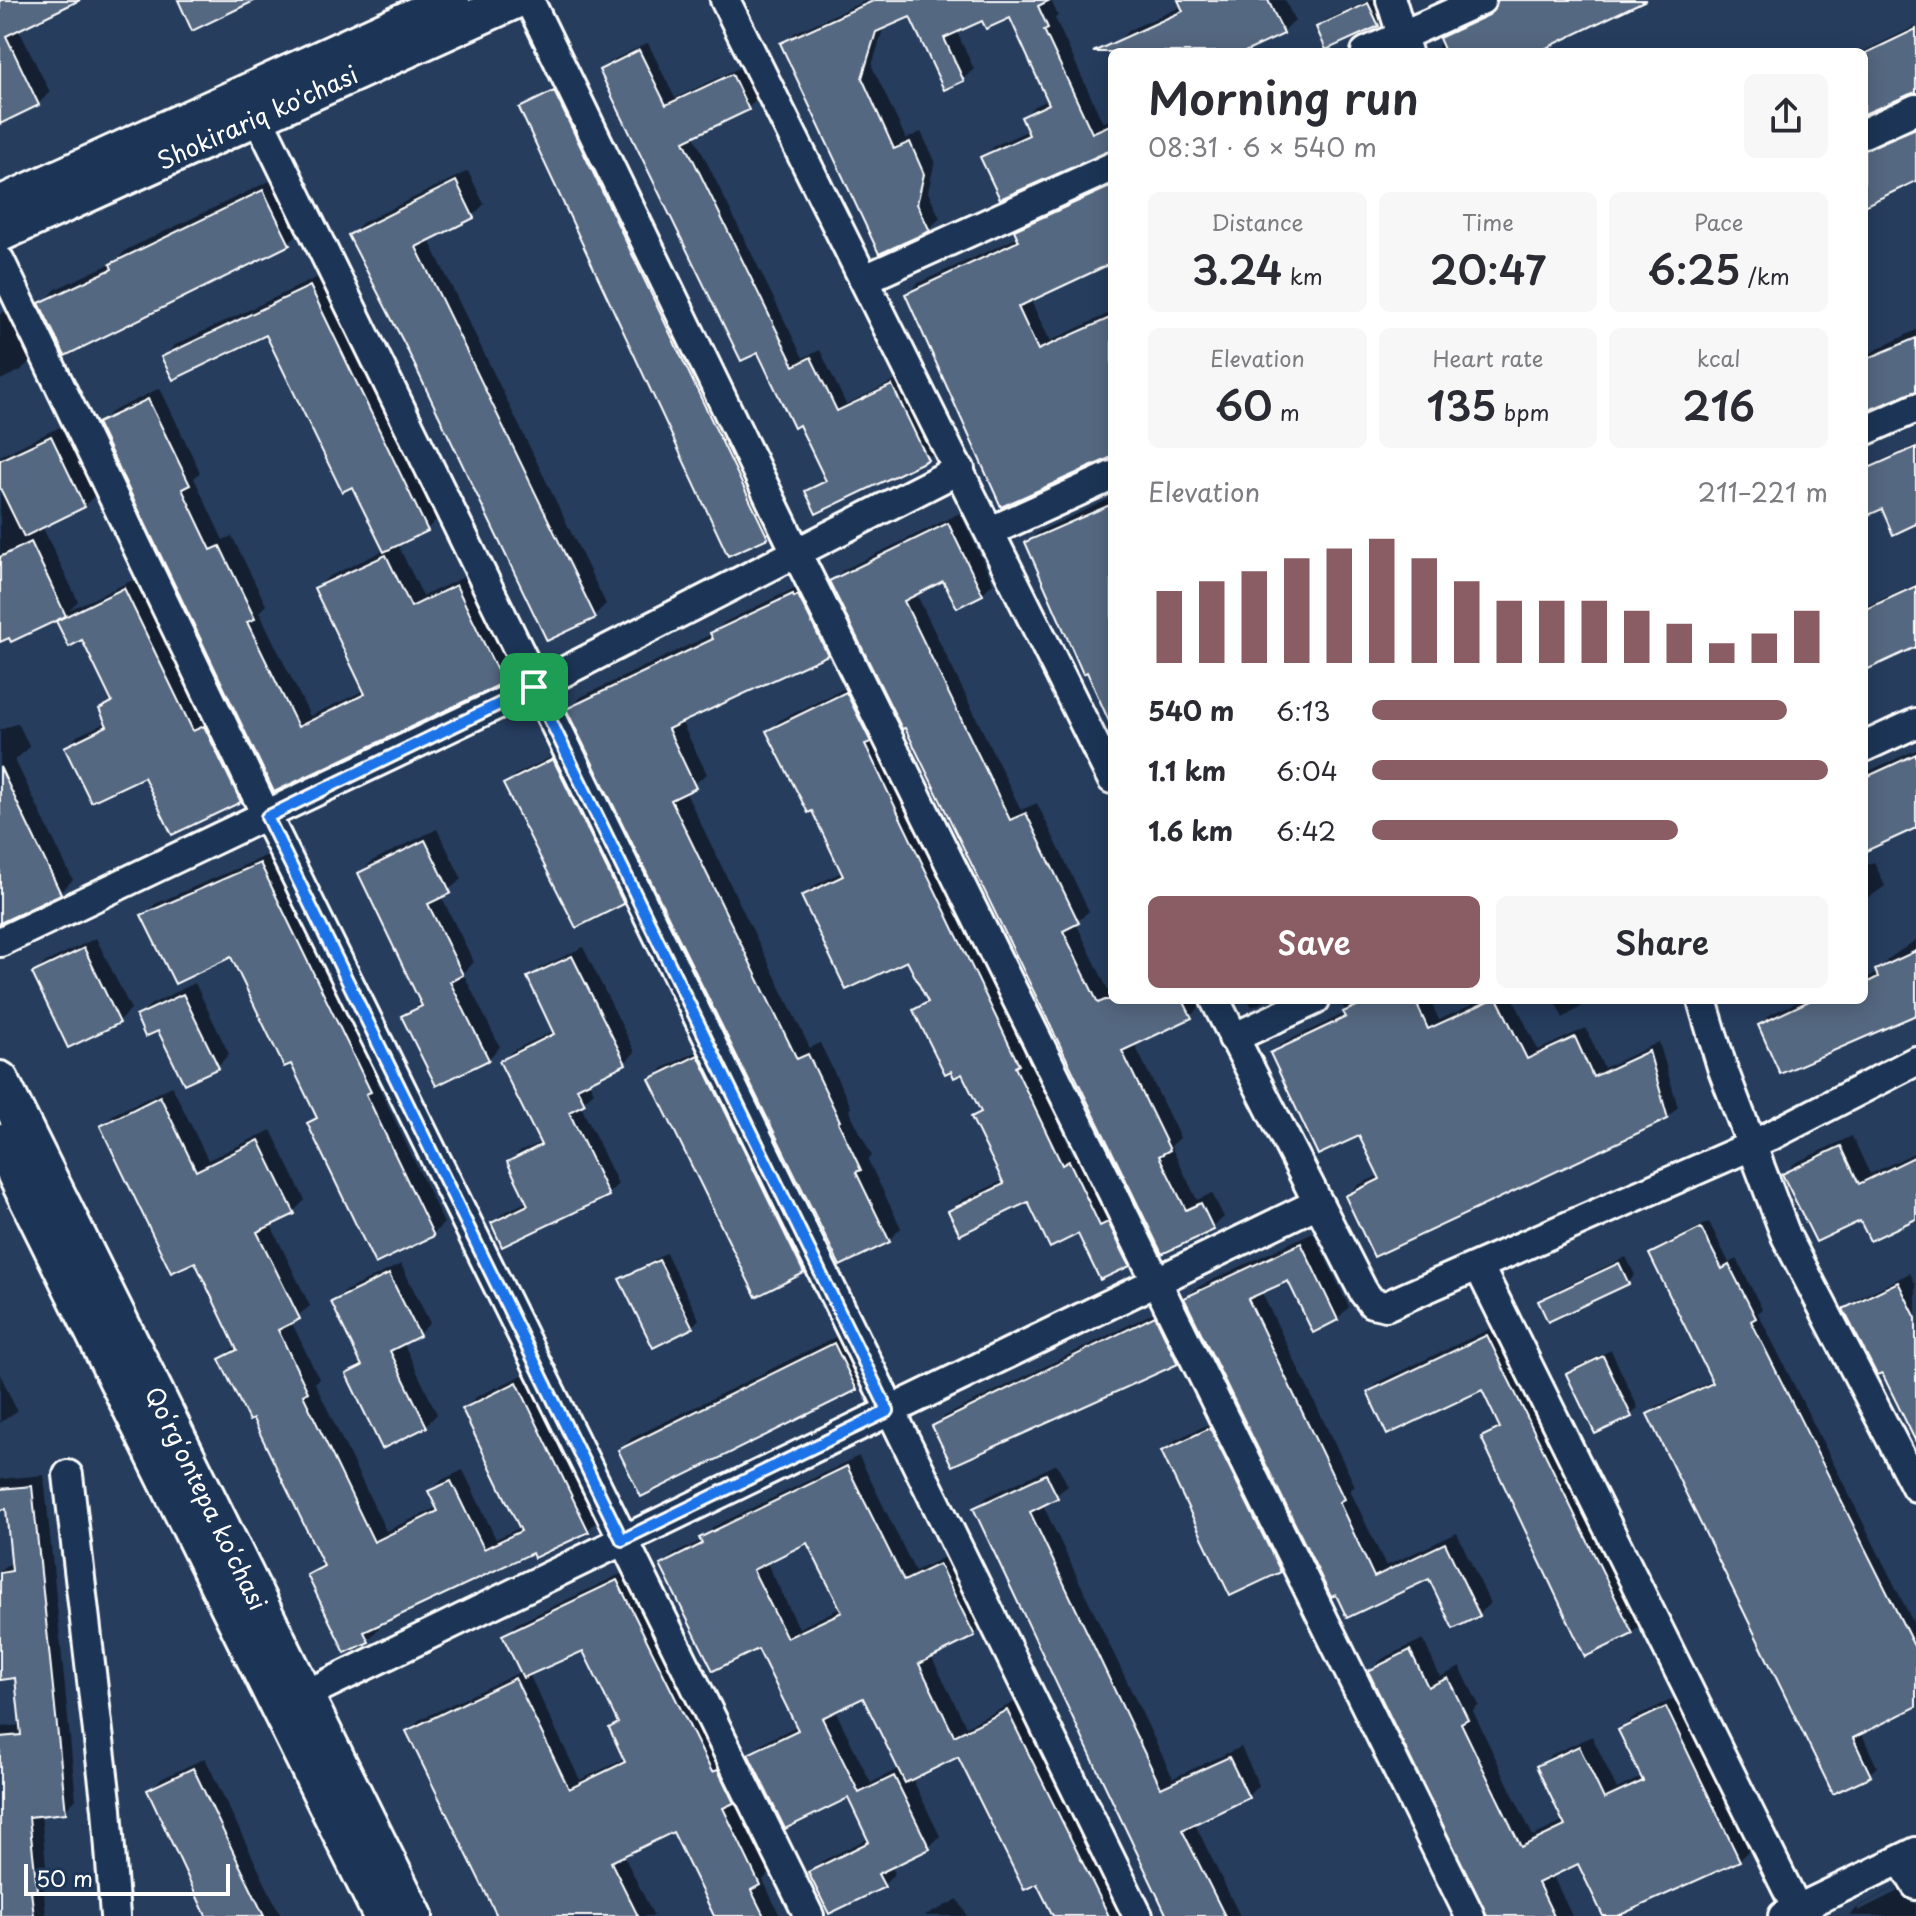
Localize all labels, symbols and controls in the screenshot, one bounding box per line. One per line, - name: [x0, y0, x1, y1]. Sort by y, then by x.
- street label: Shokirariq ko'chasi: [151, 56, 363, 178]
- text: Morning run: [1148, 64, 1419, 130]
- button: share: [1744, 74, 1828, 158]
- text: 08:31 · 6 × 540 m: [1148, 127, 1377, 166]
- text: Distance: [1211, 205, 1303, 238]
- text: Time: [1462, 205, 1514, 238]
- text: Pace: [1694, 205, 1743, 238]
- text: 3.24: [1192, 238, 1283, 299]
- text: 20:47: [1430, 238, 1546, 299]
- text: 6:25: [1648, 238, 1741, 299]
- text: km: [1283, 259, 1323, 292]
- text: /km: [1741, 259, 1790, 292]
- text: Elevation: [1210, 341, 1305, 374]
- text: Heart rate: [1432, 341, 1544, 374]
- text: kcal: [1697, 341, 1741, 374]
- text: 60: [1215, 374, 1273, 435]
- text: 135: [1426, 374, 1497, 435]
- text: 216: [1682, 374, 1755, 435]
- text: m: [1273, 395, 1300, 428]
- text: bpm: [1497, 395, 1549, 428]
- text: Elevation: [1148, 472, 1260, 511]
- text: 211–221 m: [1698, 472, 1828, 511]
- pin: [500, 653, 568, 721]
- icon: arrive: [512, 665, 556, 709]
- text: 540 m: [1148, 691, 1234, 730]
- text: 6:13: [1276, 691, 1331, 730]
- text: 1.1 km: [1148, 751, 1226, 790]
- text: 6:04: [1276, 751, 1338, 790]
- text: 1.6 km: [1148, 811, 1233, 850]
- text: 6:42: [1276, 811, 1336, 850]
- button: Save: [1148, 896, 1480, 988]
- button: Share: [1496, 896, 1828, 988]
- street label: Qoʻrgʻontepa koʻchasi: [137, 1380, 277, 1616]
- scale bar: [24, 1860, 230, 1896]
- text: 50 m: [36, 1861, 93, 1894]

